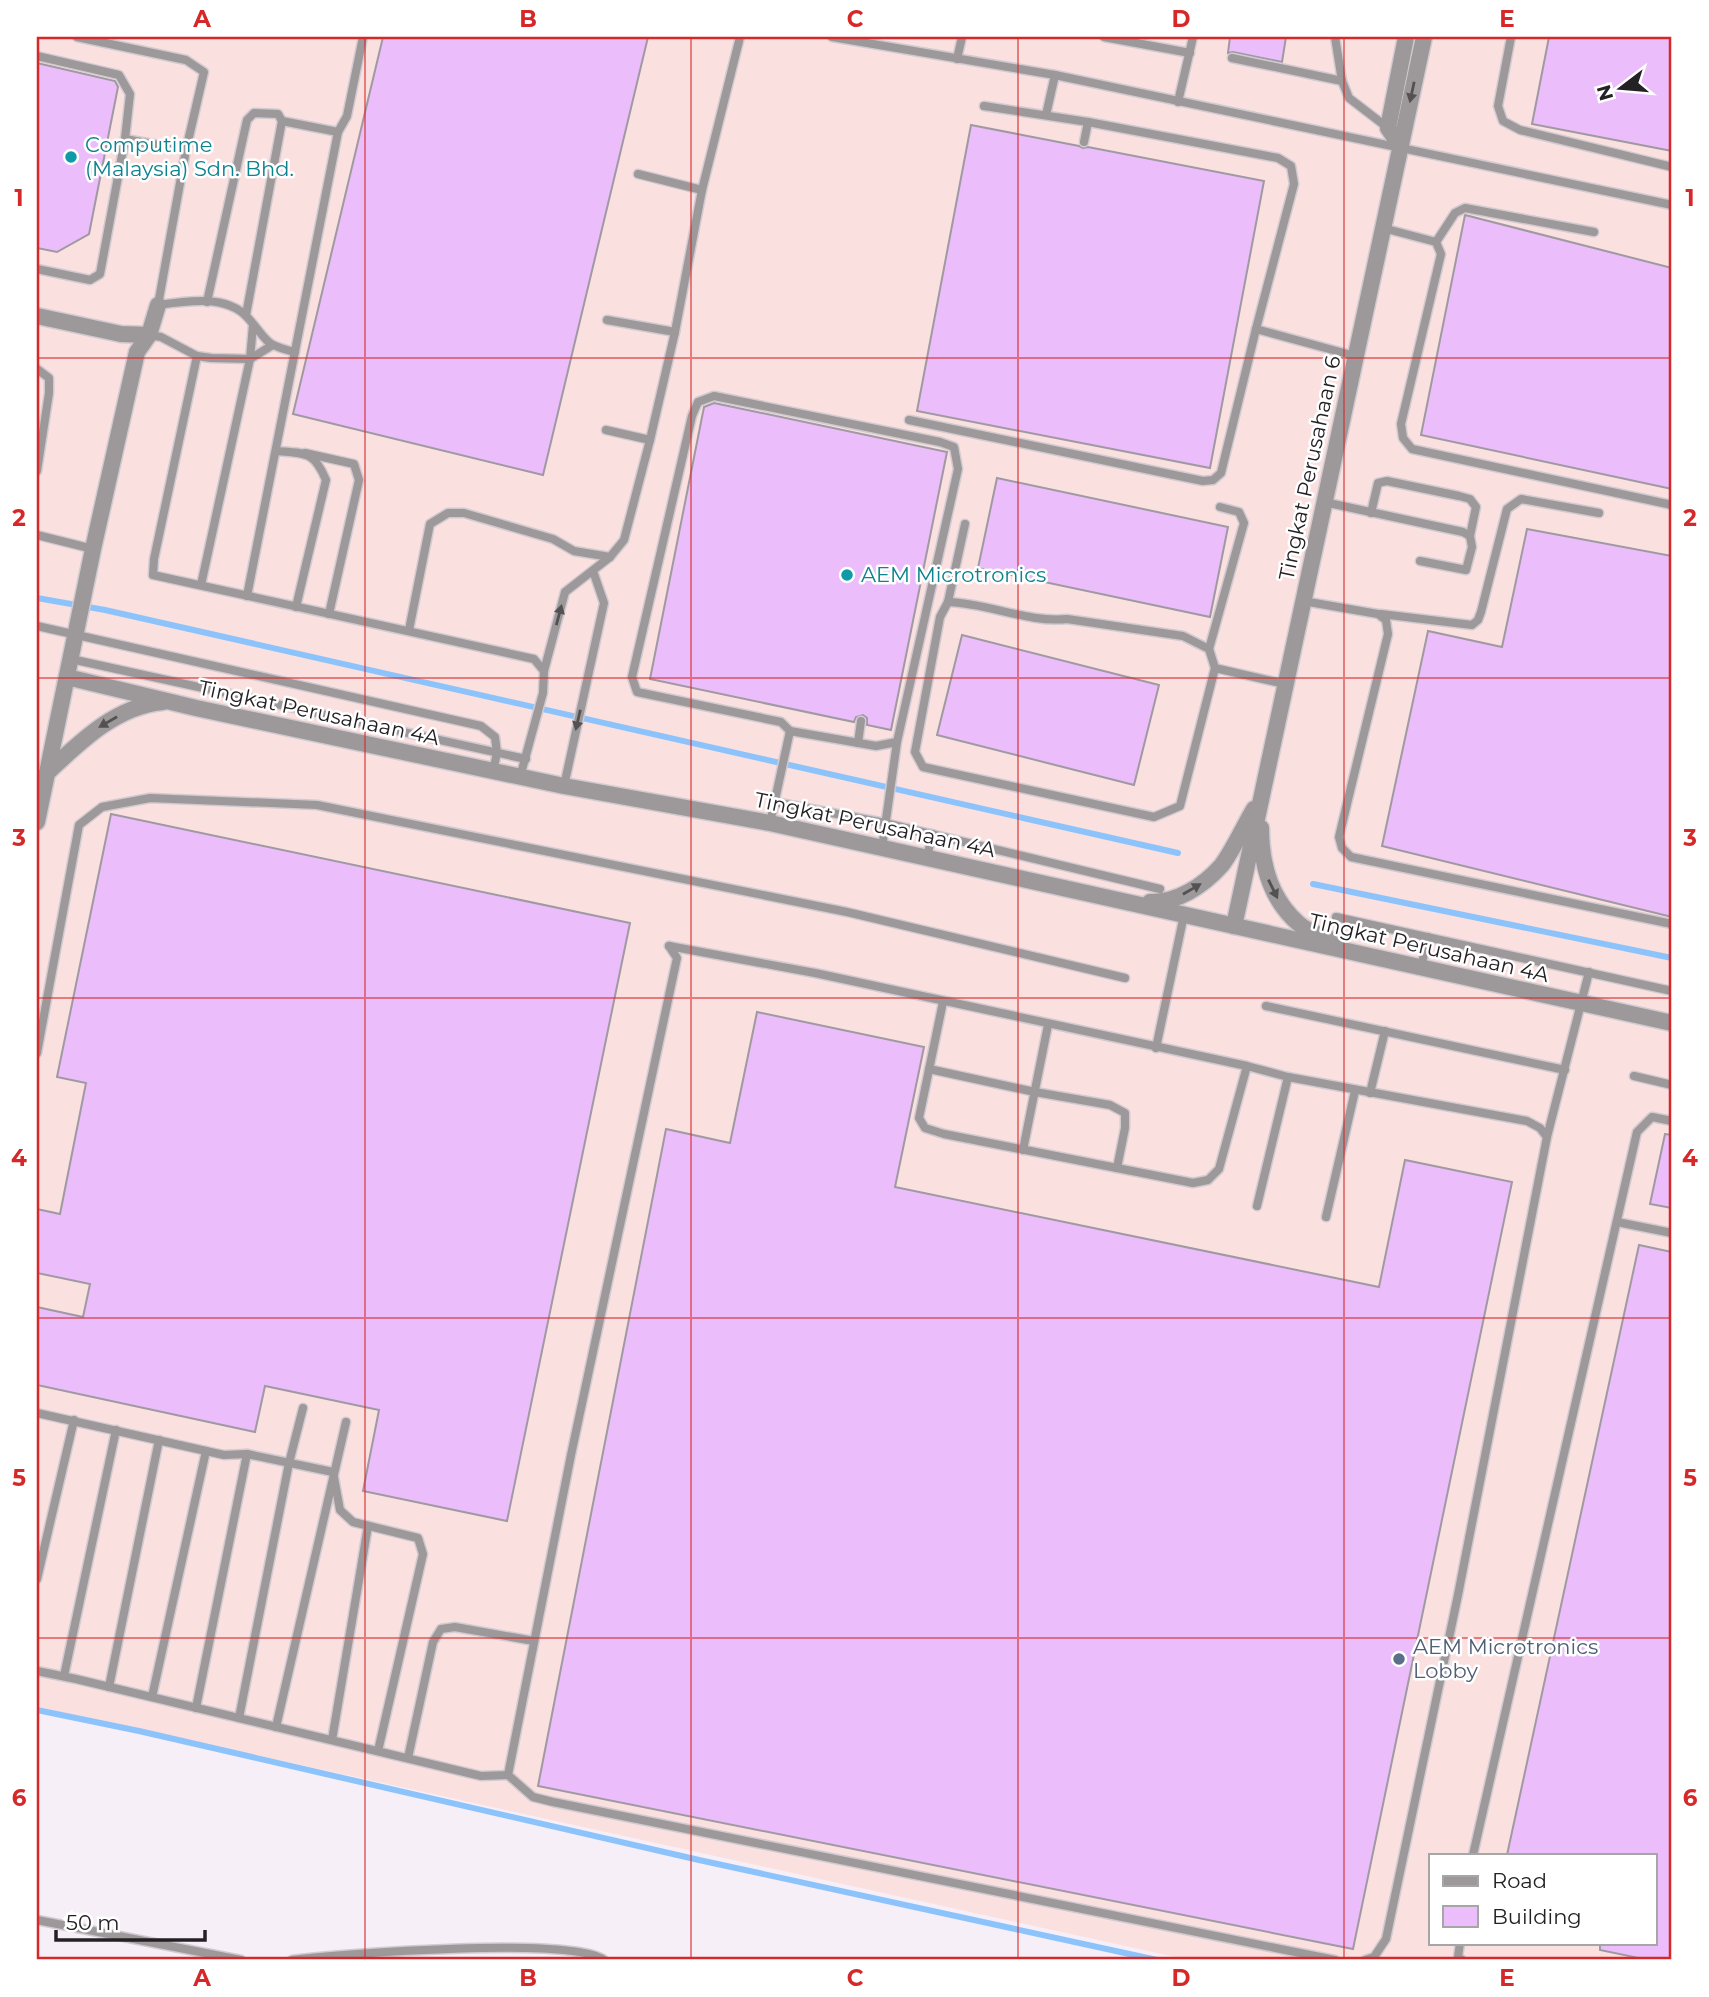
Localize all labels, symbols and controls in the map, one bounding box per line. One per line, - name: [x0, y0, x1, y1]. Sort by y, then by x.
- text: A: [192, 5, 211, 33]
- text: B: [519, 5, 537, 33]
- text: C: [847, 5, 864, 33]
- text: D: [1172, 5, 1191, 33]
- text: E: [1499, 5, 1515, 33]
- north arrow: [1586, 52, 1656, 122]
- one-way arrow: [1407, 81, 1418, 103]
- text: N: [1592, 82, 1618, 103]
- place label: Computime (Malaysia) Sdn. Bhd.: [85, 132, 294, 181]
- marker: Computime (Malaysia) Sdn. Bhd.: [63, 149, 79, 165]
- text: 1: [14, 184, 24, 212]
- text: 1: [1685, 184, 1695, 212]
- street label: Tingkat Perusahaan 6: [1273, 353, 1346, 583]
- text: 2: [12, 504, 26, 532]
- text: 2: [1683, 504, 1697, 532]
- place label: AEM Microtronics: [861, 562, 1046, 587]
- marker: AEM Microtronics: [839, 567, 855, 583]
- one-way arrow: [554, 604, 565, 626]
- street label: Tingkat Perusahaan 4A: [197, 675, 443, 750]
- one-way arrow: [572, 709, 583, 731]
- one-way arrow: [99, 716, 118, 728]
- street label: Tingkat Perusahaan 4A: [753, 787, 999, 862]
- text: 3: [11, 824, 26, 852]
- text: 3: [1682, 824, 1697, 852]
- one-way arrow: [1268, 878, 1279, 899]
- one-way arrow: [1182, 883, 1201, 895]
- street label: Tingkat Perusahaan 4A: [1307, 908, 1552, 987]
- text: 4: [11, 1144, 27, 1172]
- text: 4: [1682, 1144, 1698, 1172]
- text: 5: [12, 1464, 26, 1492]
- text: 5: [1683, 1464, 1697, 1492]
- place label: AEM Microtronics Lobby: [1413, 1634, 1598, 1683]
- marker: AEM Microtronics Lobby: [1391, 1651, 1407, 1667]
- text: 6: [12, 1784, 27, 1812]
- text: 6: [1683, 1784, 1698, 1812]
- legend: [1429, 1854, 1656, 1944]
- text: Road: [1492, 1868, 1547, 1893]
- scale bar: [56, 1899, 205, 1943]
- text: Building: [1492, 1904, 1582, 1929]
- text: 50 m: [66, 1910, 120, 1935]
- text: A: [192, 1964, 211, 1992]
- text: B: [519, 1964, 537, 1992]
- text: C: [847, 1964, 864, 1992]
- text: D: [1172, 1964, 1191, 1992]
- text: E: [1499, 1964, 1515, 1992]

